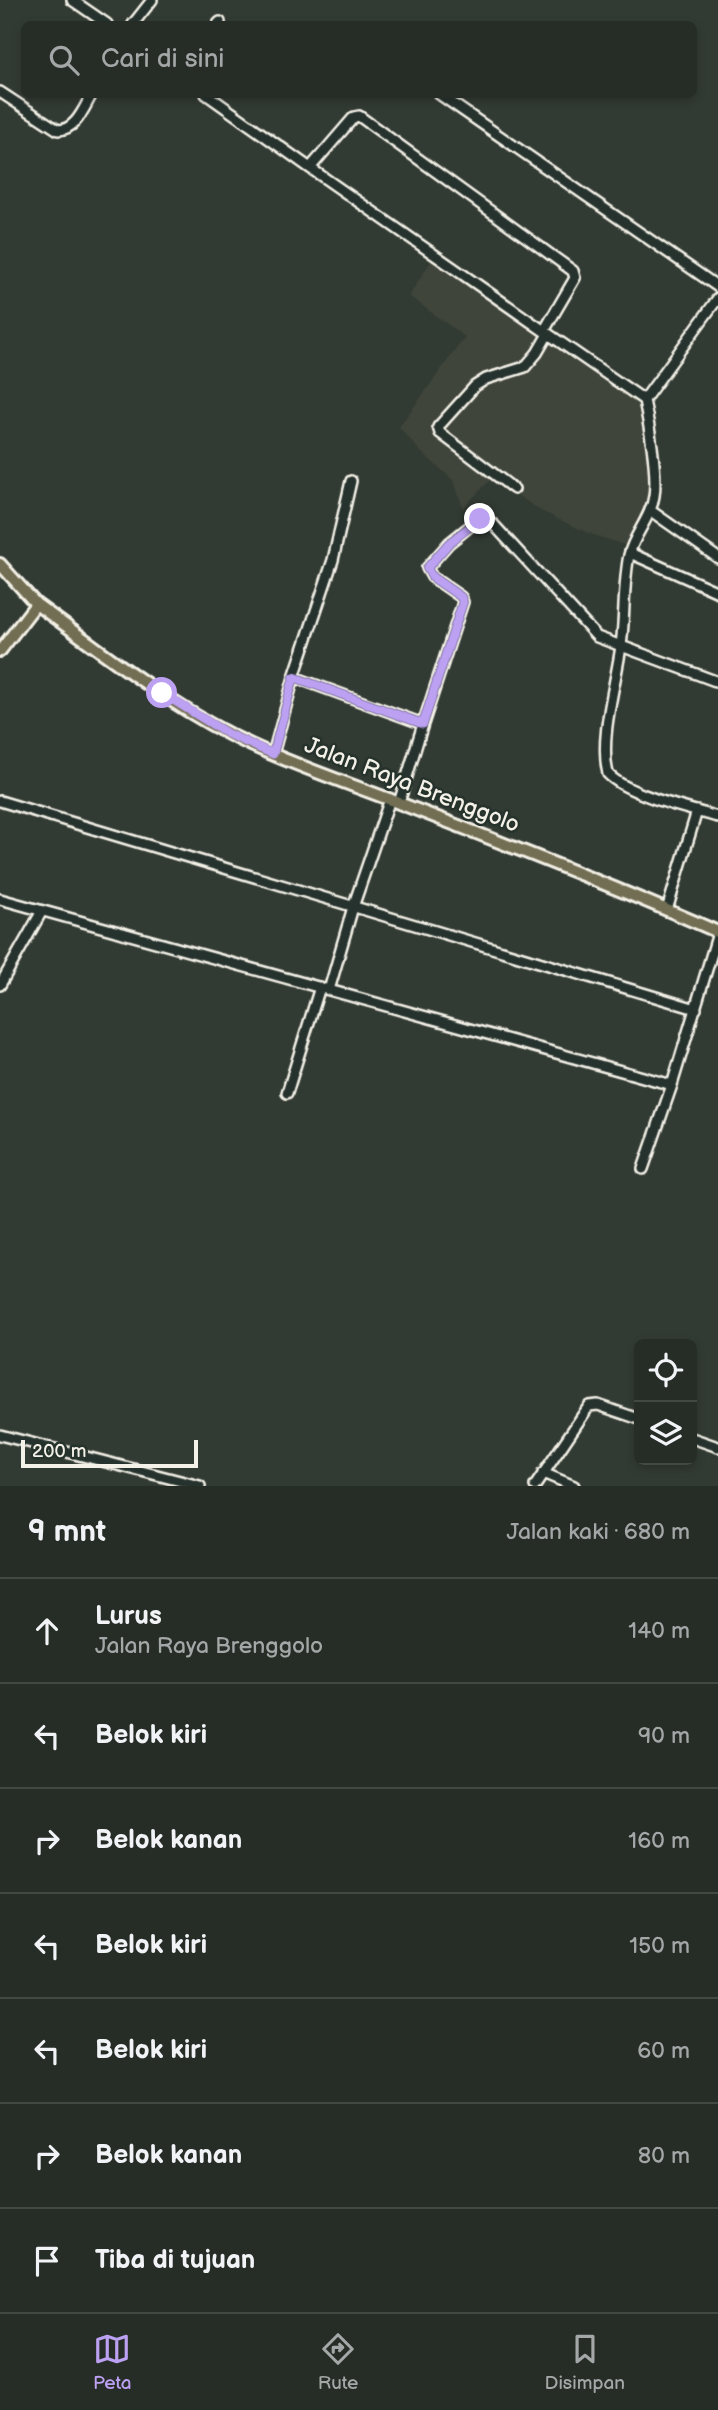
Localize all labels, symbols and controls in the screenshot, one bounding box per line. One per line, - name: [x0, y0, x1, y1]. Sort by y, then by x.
- search box: [21, 21, 697, 98]
- icon: search: [45, 41, 83, 79]
- text: Cari di sini: [101, 44, 224, 75]
- route end: [464, 503, 495, 534]
- route start: [146, 677, 177, 708]
- street label: Jalan Raya Brenggolo: [301, 731, 523, 839]
- map controls: [634, 1339, 697, 1465]
- button: locate: [634, 1339, 697, 1402]
- button: layers: [634, 1402, 697, 1465]
- scale bar: [21, 1437, 198, 1469]
- text: 200 m: [32, 1440, 86, 1463]
- text: 9 mnt: [28, 1514, 106, 1550]
- text: Jalan kaki · 680 m: [507, 1518, 690, 1546]
- text: Lurus: [95, 1601, 162, 1632]
- icon: ahead: [28, 1612, 66, 1650]
- text: 140 m: [628, 1617, 690, 1645]
- text: Jalan Raya Brenggolo: [95, 1632, 323, 1660]
- icon: left: [28, 1717, 66, 1755]
- text: Belok kiri: [95, 1720, 207, 1751]
- text: 90 m: [638, 1722, 690, 1750]
- icon: right: [28, 1822, 66, 1860]
- text: Belok kanan: [95, 1825, 242, 1856]
- text: 160 m: [628, 1827, 690, 1855]
- icon: left: [28, 1927, 66, 1965]
- text: Belok kiri: [95, 1930, 207, 1961]
- text: 150 m: [629, 1932, 690, 1960]
- icon: left: [28, 2032, 66, 2070]
- text: Belok kiri: [95, 2035, 207, 2066]
- text: 60 m: [637, 2037, 690, 2065]
- icon: right: [28, 2137, 66, 2175]
- text: Belok kanan: [95, 2140, 242, 2171]
- text: 80 m: [638, 2142, 690, 2170]
- icon: arrive: [28, 2242, 66, 2280]
- text: Tiba di tujuan: [95, 2245, 255, 2276]
- tab: Peta: [93, 2330, 132, 2395]
- tab: Rute: [318, 2330, 358, 2395]
- tab: Disimpan: [545, 2330, 625, 2395]

